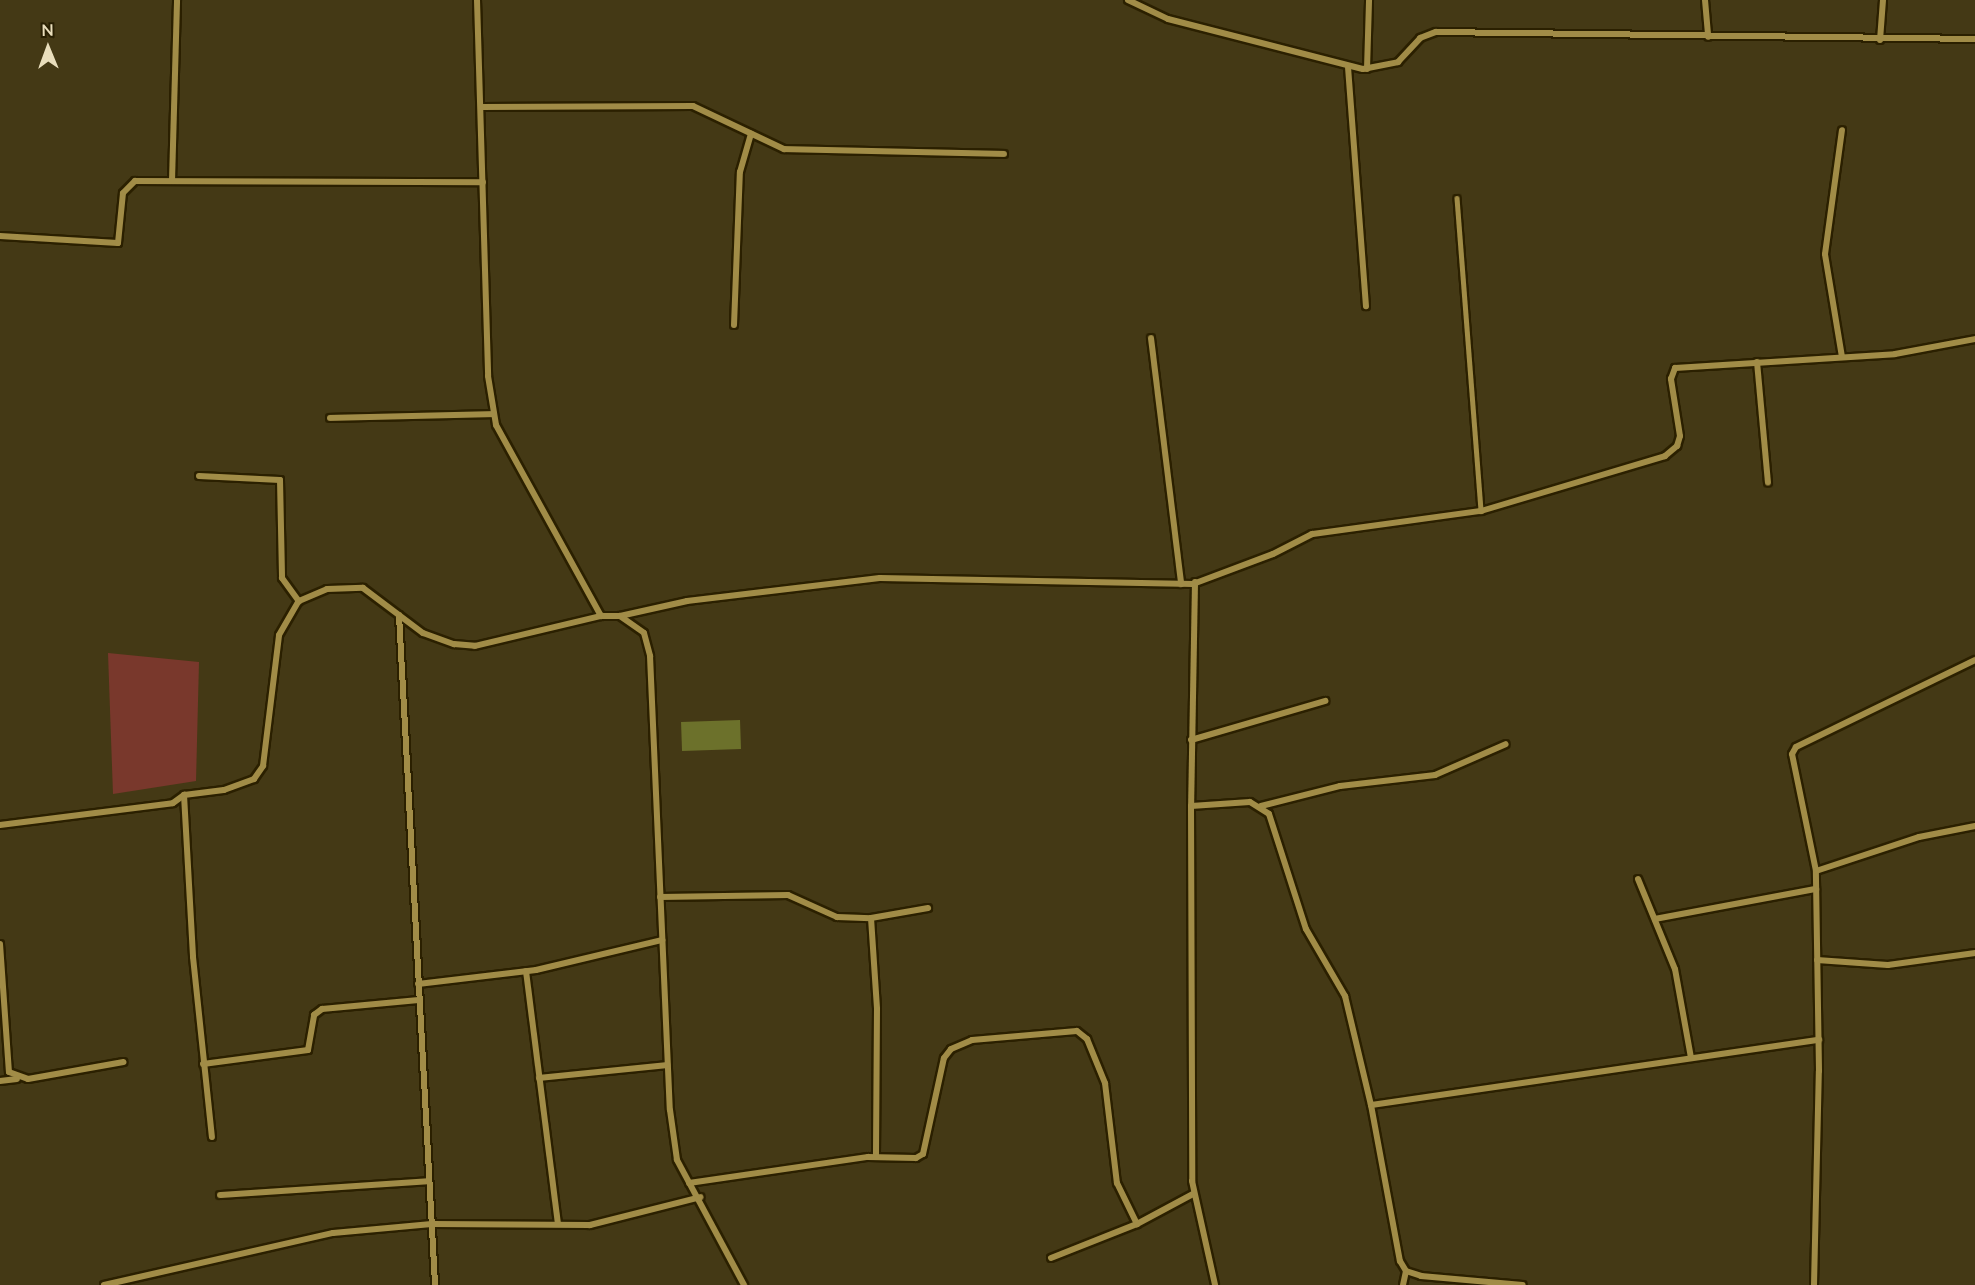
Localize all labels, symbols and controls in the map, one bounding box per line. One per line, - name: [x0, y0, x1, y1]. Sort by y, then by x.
- north arrow: [18, 18, 78, 78]
- text: N: [41, 20, 54, 39]

